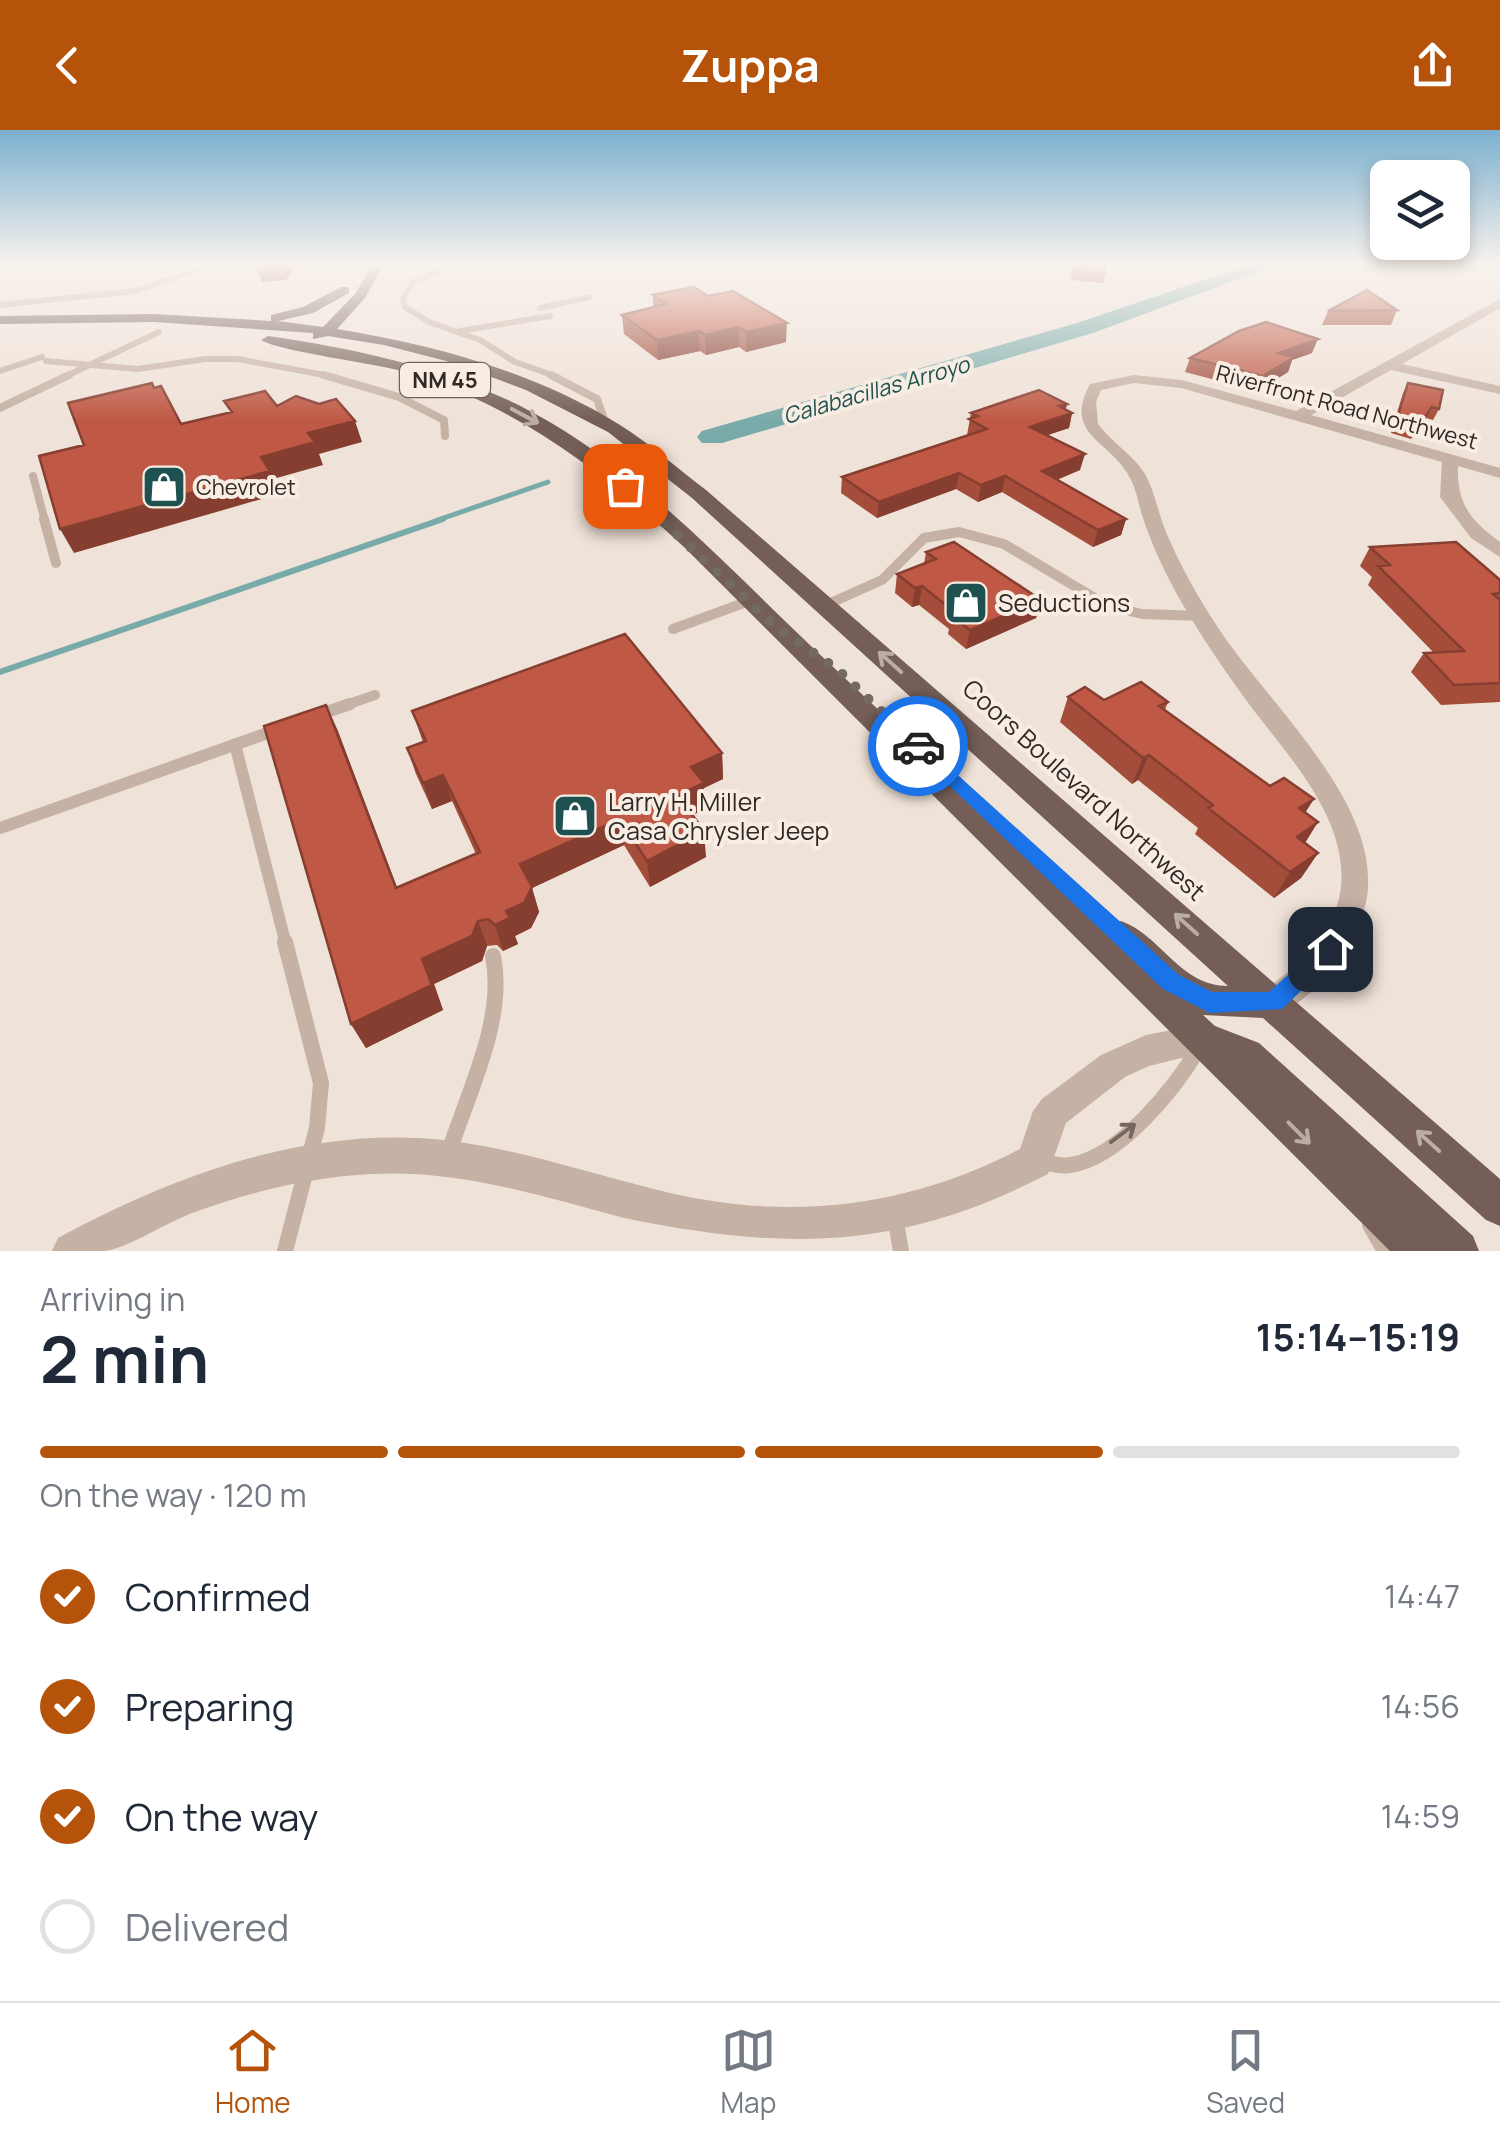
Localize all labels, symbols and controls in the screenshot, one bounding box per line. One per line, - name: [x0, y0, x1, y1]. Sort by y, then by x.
- text: Zuppa: [680, 34, 820, 96]
- icon: back: [40, 38, 95, 93]
- icon: share: [1405, 38, 1460, 93]
- map controls: [1370, 160, 1470, 260]
- button: layers: [1370, 160, 1470, 260]
- water label: Calabacillas Arroyo: [779, 349, 974, 431]
- street label: Riverfront Road Northwest: [1213, 358, 1481, 456]
- road number: NM 45: [400, 363, 490, 397]
- one-way arrow: [510, 407, 540, 427]
- pin: [583, 444, 668, 529]
- icon: bag: [598, 459, 653, 514]
- shop icon: Chevrolet: [141, 464, 187, 510]
- place label: Chevrolet: [196, 472, 296, 502]
- shop icon: Seductions: [943, 580, 989, 626]
- place label: Seductions: [998, 585, 1130, 620]
- one-way arrow: [878, 651, 903, 674]
- street label: Coors Boulevard Northwest: [955, 671, 1213, 908]
- courier: [868, 696, 968, 796]
- icon: car: [891, 719, 946, 774]
- place label: Larry H. Miller Casa Chrysler Jeep: [608, 784, 829, 848]
- shop icon: Larry H. Miller Casa Chrysler Jeep: [552, 793, 598, 839]
- pin: [1288, 907, 1373, 992]
- one-way arrow: [1174, 912, 1199, 935]
- icon: home: [1303, 922, 1358, 977]
- one-way arrow: [1286, 1120, 1310, 1144]
- one-way arrow: [1109, 1123, 1136, 1144]
- one-way arrow: [1416, 1130, 1441, 1153]
- text: Arriving in: [40, 1277, 185, 1321]
- text: 15:14–15:19: [1256, 1310, 1460, 1362]
- text: 2 min: [40, 1314, 209, 1403]
- text: On the way · 120 m: [40, 1473, 307, 1517]
- icon: check: [40, 1569, 95, 1624]
- text: Confirmed: [125, 1570, 311, 1622]
- text: 14:47: [1384, 1574, 1460, 1618]
- icon: check: [40, 1679, 95, 1734]
- text: Preparing: [125, 1680, 294, 1732]
- text: 14:56: [1381, 1684, 1460, 1728]
- icon: check: [40, 1789, 95, 1844]
- text: On the way: [125, 1790, 318, 1842]
- text: 14:59: [1381, 1794, 1460, 1838]
- text: Delivered: [125, 1900, 289, 1952]
- tab: Home: [215, 2023, 291, 2121]
- tab: Map: [721, 2023, 776, 2121]
- tab: Saved: [1206, 2023, 1285, 2121]

